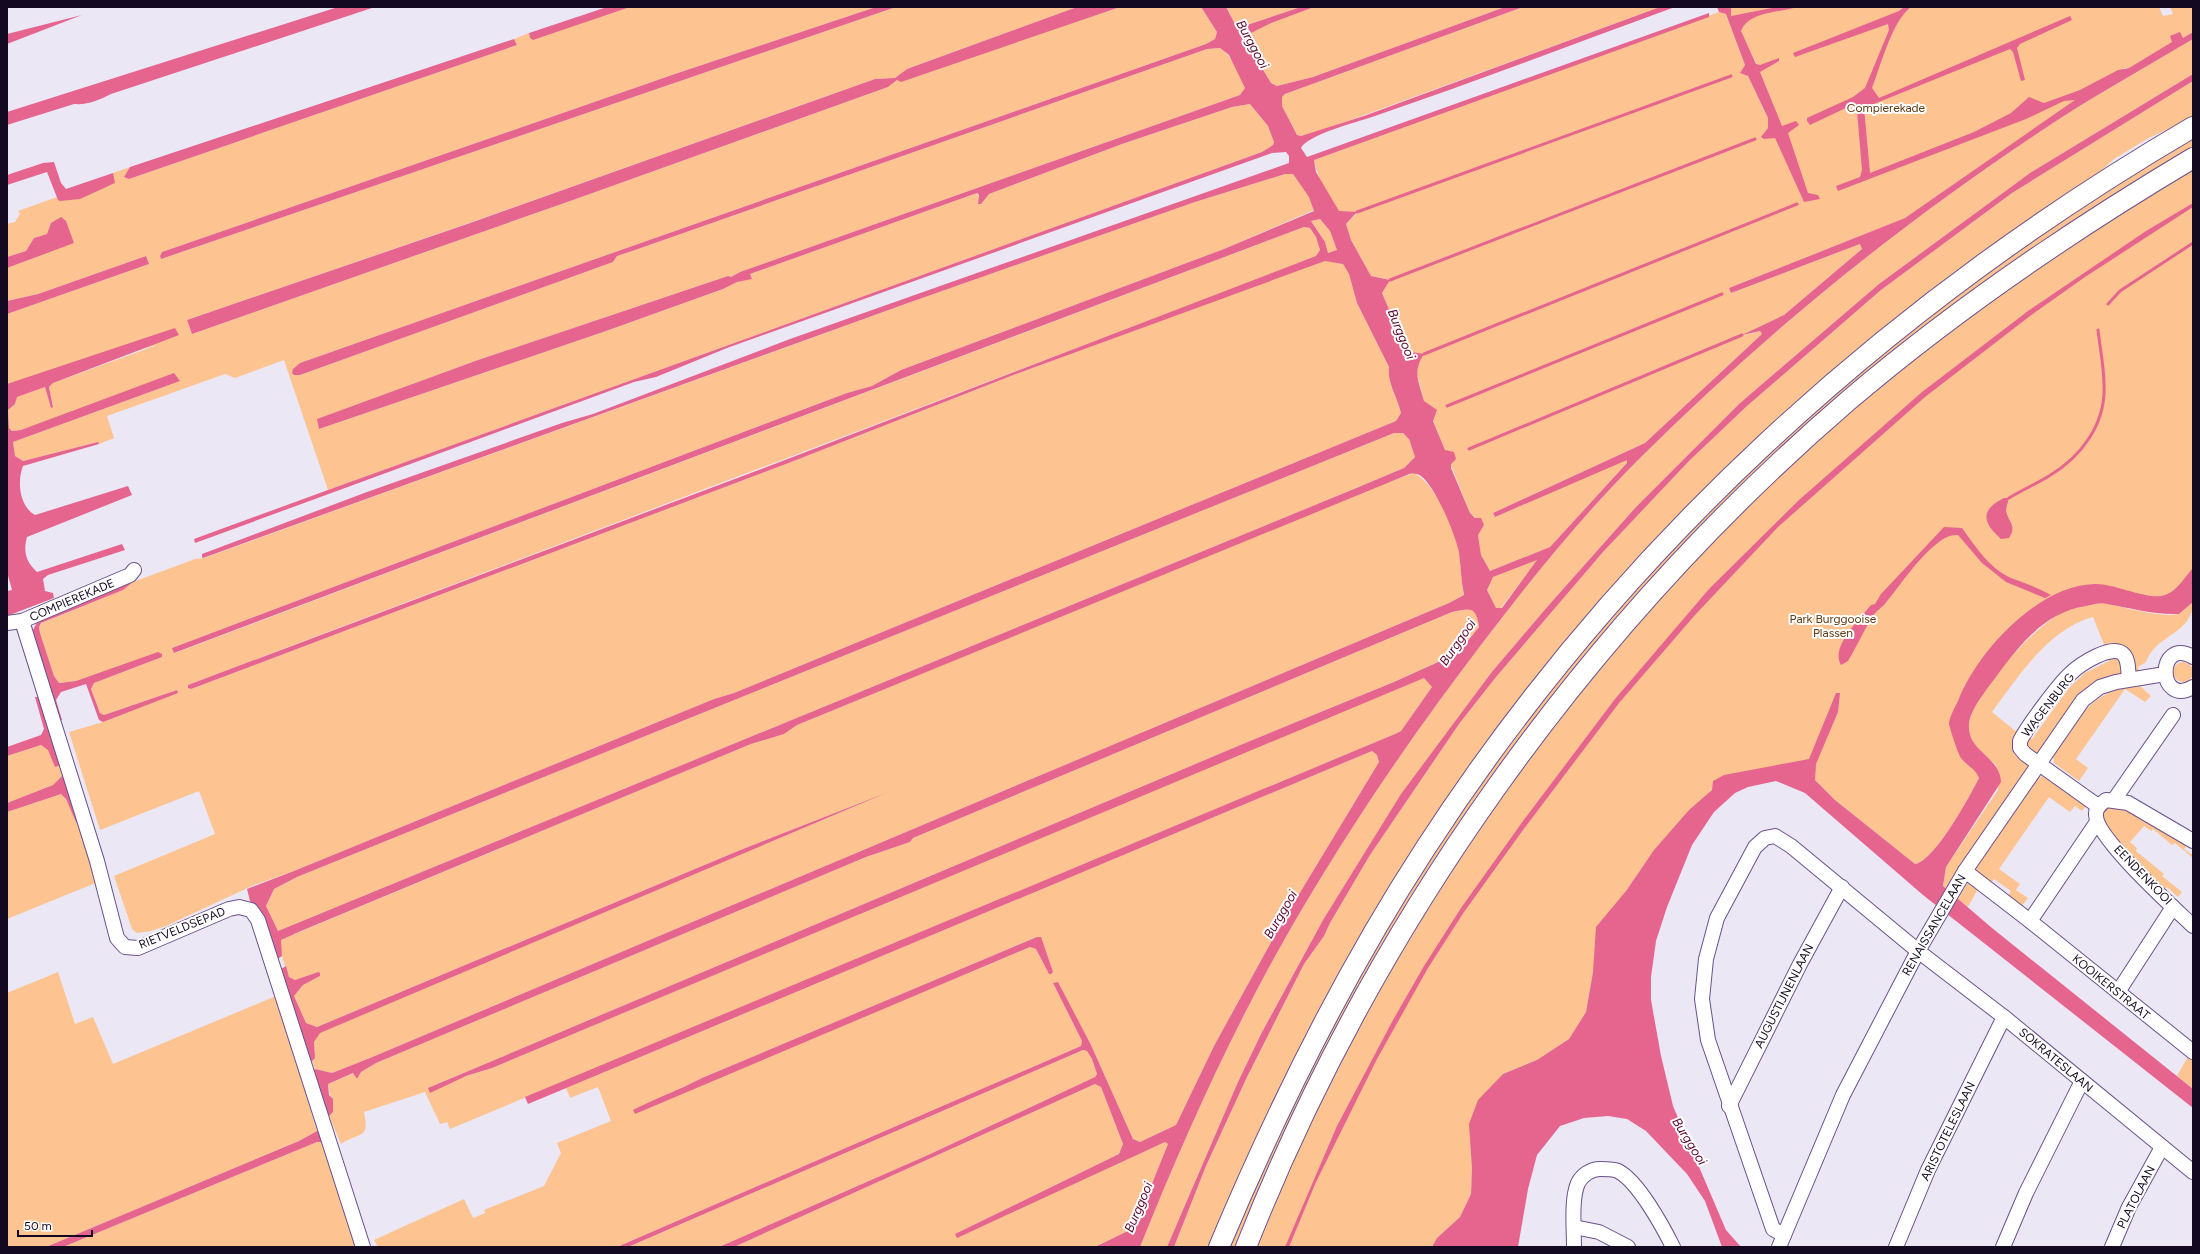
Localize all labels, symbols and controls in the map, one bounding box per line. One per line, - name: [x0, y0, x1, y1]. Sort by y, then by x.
- water label: Burggooi: [1233, 17, 1272, 72]
- park label: Compierekade: [1847, 101, 1926, 115]
- water label: Burggooi: [1385, 307, 1419, 362]
- street label: COMPIEREKADE: [27, 576, 117, 624]
- park label: Park Burggooise Plassen: [1790, 612, 1877, 640]
- water label: Burggooi: [1436, 615, 1479, 668]
- street label: WAGENBURG: [2019, 670, 2077, 740]
- street label: EENDENKOOI: [2111, 842, 2175, 908]
- street label: RENAISSANCELAAN: [1899, 872, 1969, 978]
- water label: Burggooi: [1261, 887, 1301, 941]
- street label: RIETVELDSEPAD: [137, 904, 227, 952]
- street label: AUGUSTIJNENLAAN: [1752, 942, 1816, 1050]
- street label: KOOIKERSTRAAT: [2070, 952, 2153, 1023]
- street label: SOKRATESLAAN: [2016, 1025, 2096, 1095]
- street label: ARISTOTELESLAAN: [1918, 1079, 1978, 1183]
- water label: Burggooi: [1669, 1115, 1710, 1169]
- street label: PLATOLAAN: [2114, 1163, 2158, 1231]
- water label: Burggooi: [1121, 1179, 1156, 1235]
- scale bar: [18, 1212, 92, 1238]
- text: 50 m: [24, 1219, 52, 1233]

